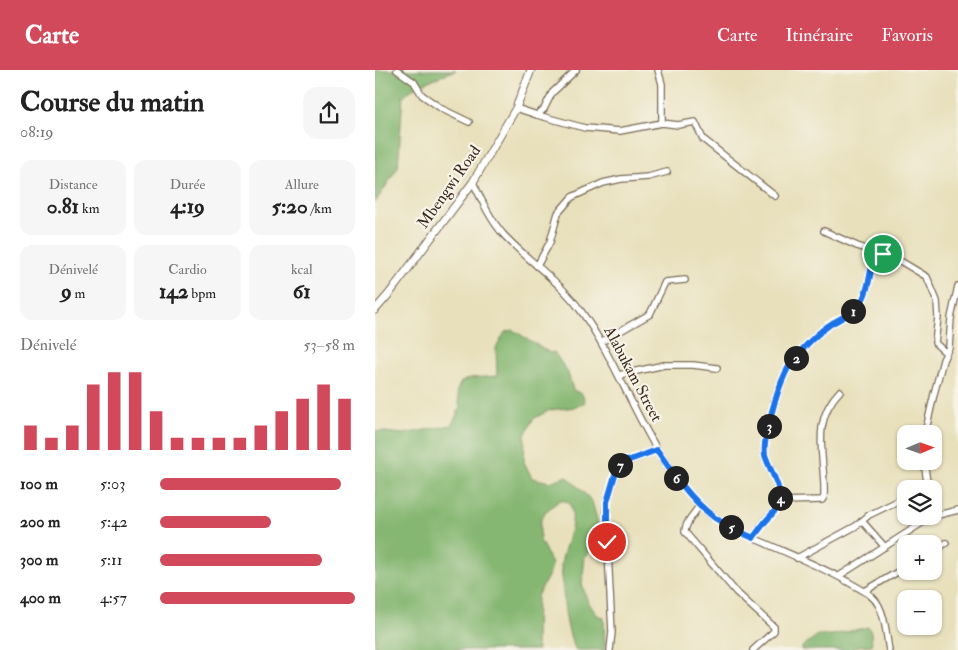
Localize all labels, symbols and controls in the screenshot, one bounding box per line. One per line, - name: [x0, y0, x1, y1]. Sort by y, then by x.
- text: Carte: [25, 20, 79, 51]
- text: Carte: [717, 24, 758, 47]
- text: Itinéraire: [786, 24, 853, 47]
- text: Favoris: [881, 24, 933, 47]
- text: Course du matin: [20, 85, 204, 120]
- button: share: [303, 87, 355, 139]
- text: 08:19: [20, 122, 54, 142]
- street label: Mbengwi Road: [413, 141, 485, 232]
- text: Distance: [49, 176, 98, 193]
- text: Durée: [170, 176, 205, 193]
- text: Allure: [285, 176, 319, 193]
- text: 0.81: [47, 193, 79, 220]
- text: 4:19: [170, 193, 205, 220]
- text: 5:20: [272, 193, 308, 220]
- text: km: [79, 200, 100, 217]
- text: /km: [308, 200, 332, 217]
- pin: [862, 233, 904, 275]
- icon: arrive: [869, 240, 897, 268]
- text: Dénivelé: [49, 261, 98, 278]
- text: Cardio: [168, 261, 207, 278]
- text: kcal: [291, 261, 313, 278]
- text: 9: [61, 278, 72, 305]
- text: 142: [159, 278, 188, 305]
- text: 61: [293, 278, 311, 305]
- text: m: [72, 285, 85, 302]
- text: bpm: [188, 285, 216, 302]
- pin: 1: [841, 298, 865, 324]
- text: 1: [851, 303, 856, 320]
- street label: Alabukam Street: [599, 322, 667, 425]
- text: Dénivelé: [20, 335, 76, 355]
- text: 53–58 m: [303, 335, 355, 355]
- pin: 2: [783, 346, 809, 370]
- text: 2: [793, 350, 800, 367]
- pin: 3: [757, 414, 781, 438]
- text: 3: [767, 418, 772, 435]
- north arrow: [897, 425, 943, 470]
- map controls: [897, 425, 942, 635]
- pin: 7: [607, 452, 633, 478]
- text: 7: [617, 457, 624, 474]
- pin: 6: [663, 466, 689, 490]
- text: 6: [673, 470, 680, 487]
- text: 100 m: [20, 474, 58, 494]
- text: 5:03: [100, 474, 125, 494]
- button: layers: [897, 480, 942, 525]
- pin: 4: [767, 486, 793, 510]
- text: 4: [777, 490, 784, 507]
- text: 200 m: [20, 512, 60, 532]
- text: 5:42: [100, 512, 128, 532]
- pin: 5: [719, 514, 743, 540]
- text: 5: [728, 519, 735, 536]
- pin: [586, 521, 628, 563]
- icon: check: [593, 528, 621, 556]
- button: +: [897, 535, 942, 580]
- text: 300 m: [20, 550, 58, 570]
- text: 5:11: [100, 550, 122, 570]
- text: 400 m: [20, 588, 61, 608]
- text: 4:57: [100, 588, 127, 608]
- button: −: [897, 590, 942, 635]

